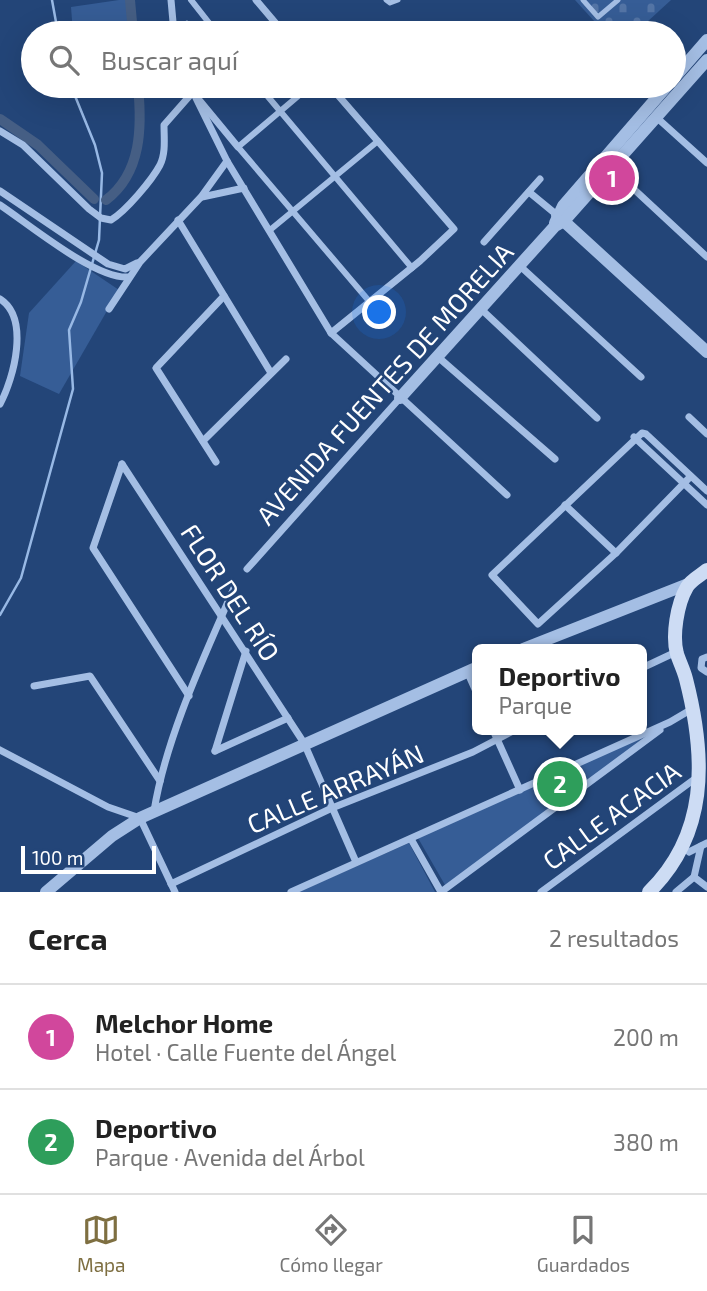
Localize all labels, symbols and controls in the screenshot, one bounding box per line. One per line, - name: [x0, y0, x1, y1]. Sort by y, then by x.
- search box: [21, 21, 686, 98]
- icon: search: [45, 41, 83, 79]
- text: Buscar aquí: [101, 44, 238, 75]
- pin: 1: [589, 152, 635, 204]
- street label: AVENIDA FUENTES DE MORELIA: [249, 236, 519, 530]
- your location: [362, 295, 396, 329]
- street label: FLOR DEL RÍO: [175, 518, 287, 666]
- popup: [472, 644, 647, 735]
- text: Deportivo: [498, 660, 621, 691]
- text: Parque: [498, 691, 572, 719]
- street label: CALLE ARRAYÁN: [242, 737, 428, 839]
- street label: CALLE ACACIA: [536, 755, 686, 875]
- pin: 2: [537, 758, 583, 810]
- scale bar: [21, 843, 156, 875]
- text: 100 m: [32, 846, 83, 869]
- text: Cerca: [28, 920, 108, 956]
- text: 2 resultados: [549, 924, 679, 952]
- text: Melchor Home: [95, 1007, 273, 1038]
- text: 1: [46, 1023, 56, 1051]
- text: 200 m: [613, 1023, 679, 1051]
- text: Hotel · Calle Fuente del Ángel: [95, 1038, 396, 1066]
- text: Deportivo: [95, 1112, 217, 1143]
- text: 2: [44, 1128, 58, 1156]
- text: 380 m: [613, 1128, 679, 1156]
- text: Parque · Avenida del Árbol: [95, 1143, 365, 1171]
- tab: Mapa: [77, 1211, 126, 1276]
- tab: Cómo llegar: [279, 1211, 383, 1276]
- tab: Guardados: [537, 1211, 630, 1276]

